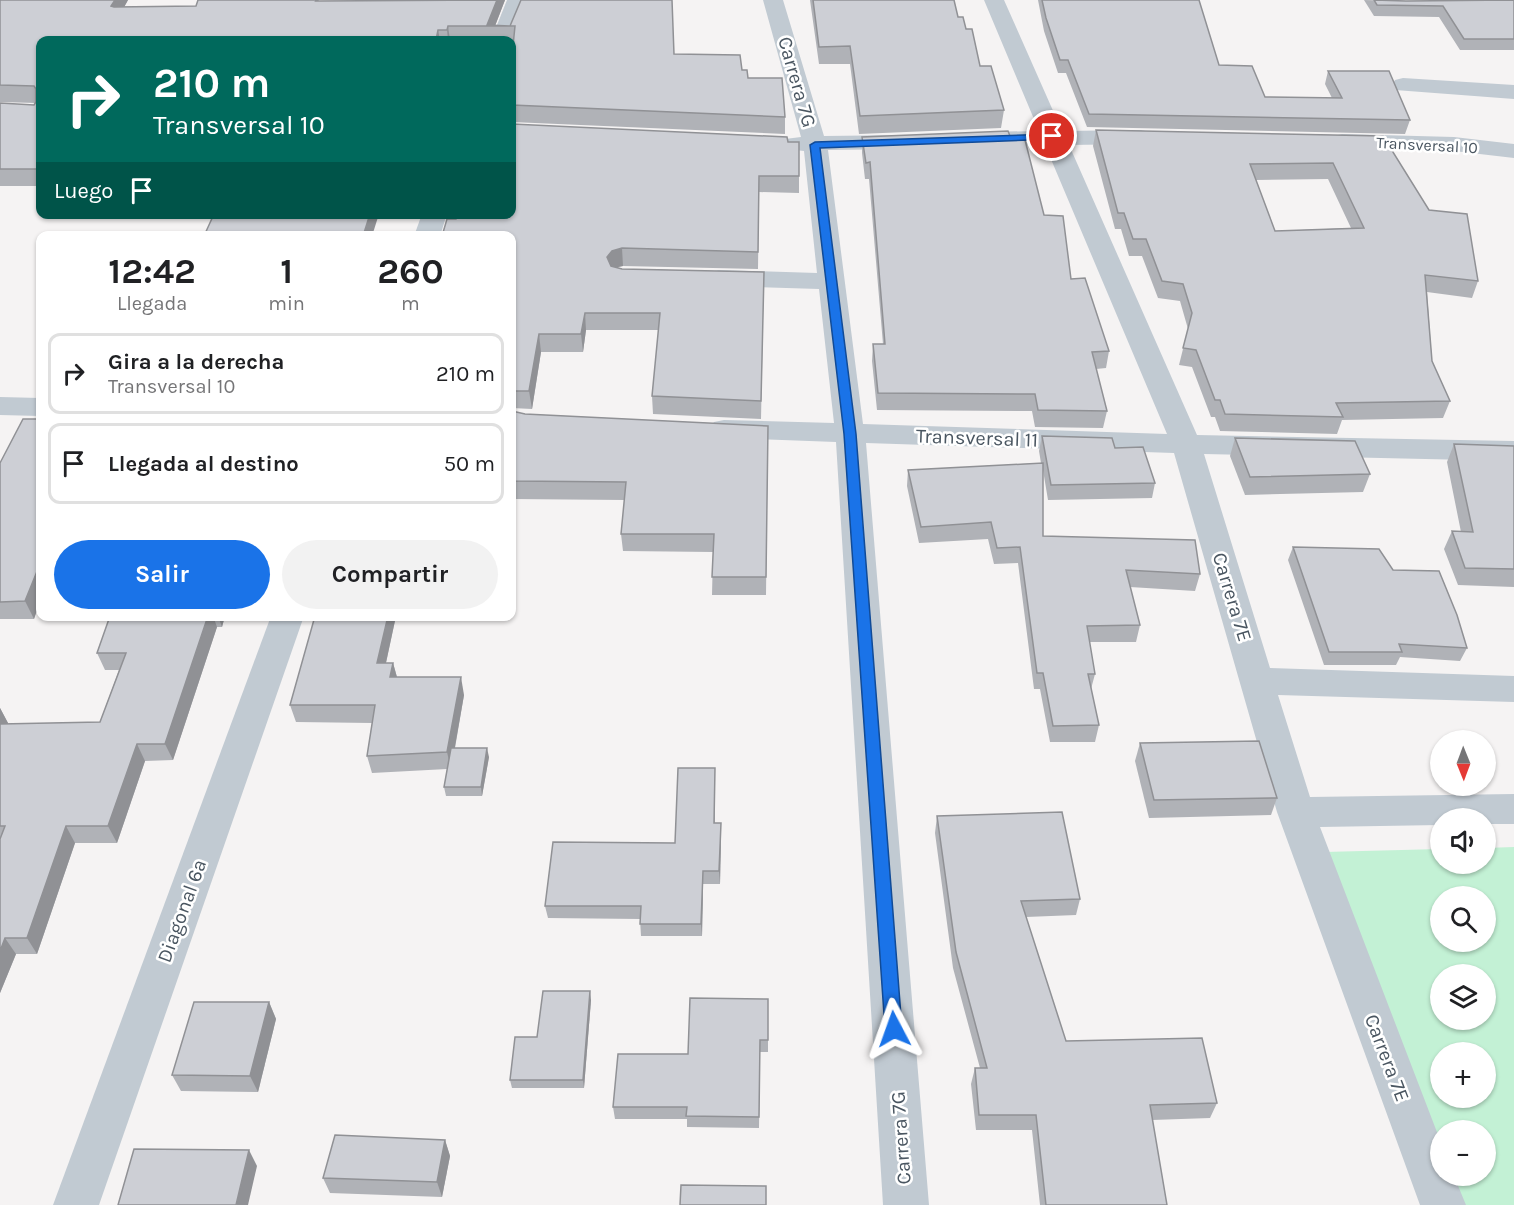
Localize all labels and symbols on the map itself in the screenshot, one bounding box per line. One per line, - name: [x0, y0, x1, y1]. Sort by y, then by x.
- street label: Carrera 7G: [773, 34, 821, 130]
- pin: [1026, 110, 1077, 161]
- street label: Transversal 10: [1376, 133, 1478, 157]
- street label: Transversal 11: [916, 424, 1038, 452]
- street label: Carrera 7E: [1208, 550, 1256, 644]
- north arrow: [1430, 730, 1496, 796]
- street label: Diagonal 6a: [153, 856, 211, 966]
- position arrow: [862, 997, 926, 1061]
- street label: Carrera 7E: [1360, 1011, 1414, 1105]
- street label: Carrera 7G: [886, 1091, 916, 1185]

